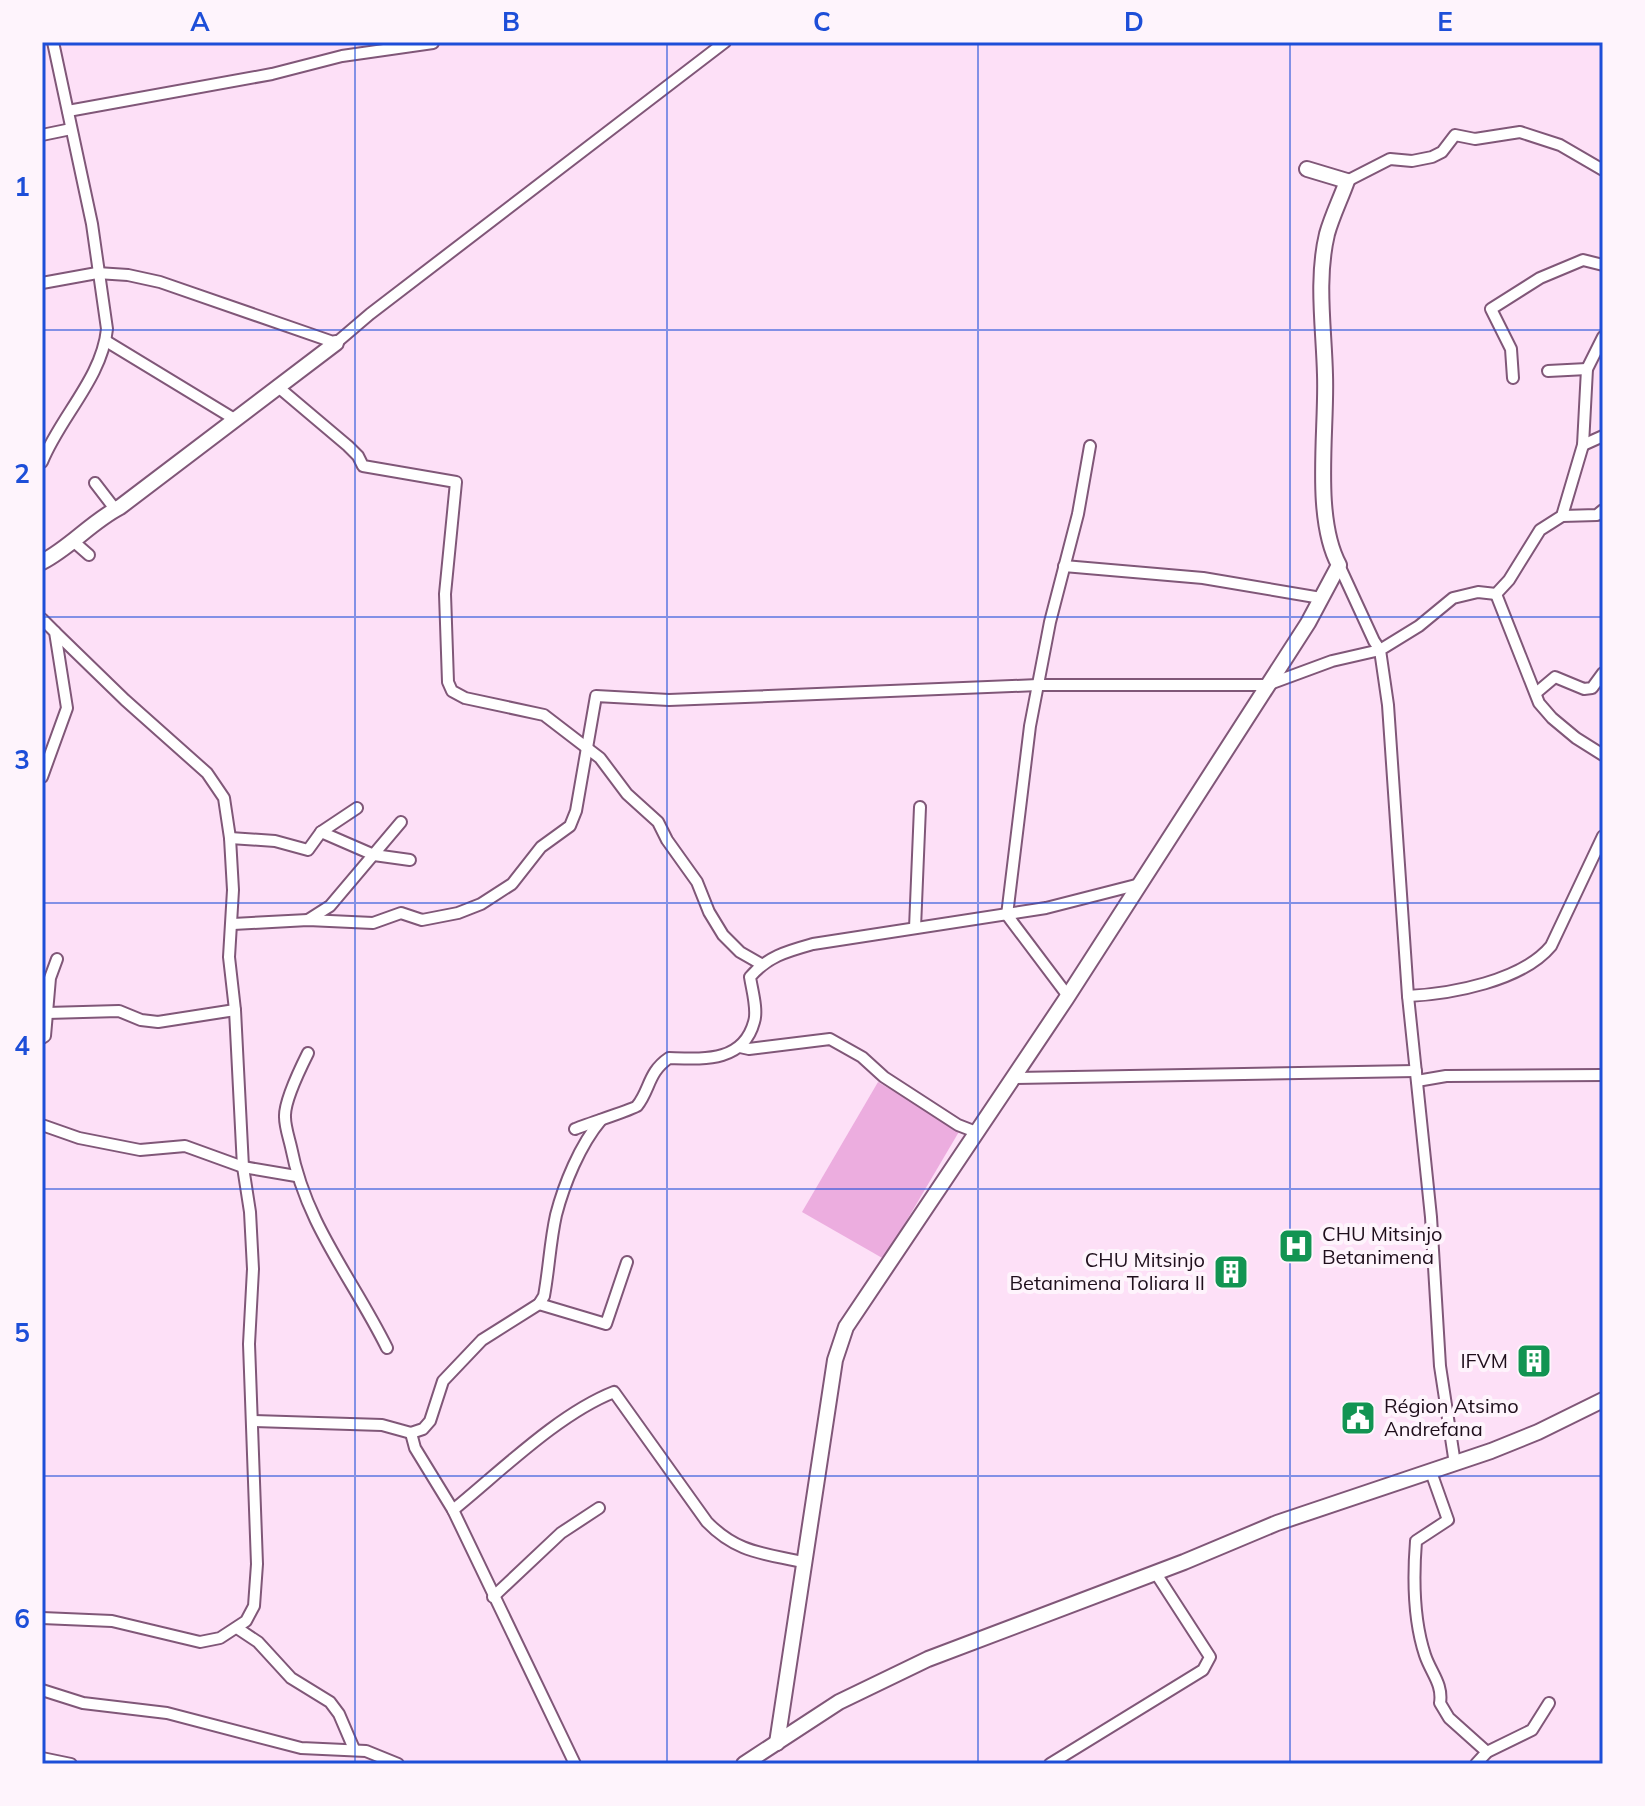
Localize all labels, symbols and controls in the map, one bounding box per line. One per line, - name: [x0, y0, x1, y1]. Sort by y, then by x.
- text: A: [190, 5, 210, 38]
- text: B: [502, 5, 520, 38]
- text: C: [813, 5, 831, 38]
- text: D: [1124, 5, 1144, 38]
- text: E: [1437, 5, 1453, 38]
- text: 1: [14, 170, 30, 203]
- text: 2: [14, 457, 30, 490]
- text: 3: [14, 743, 30, 776]
- text: 4: [14, 1029, 30, 1062]
- place label: CHU Mitsinjo Betanimena: [1322, 1221, 1442, 1269]
- hospital icon: CHU Mitsinjo Betanimena: [1277, 1227, 1315, 1265]
- place label: CHU Mitsinjo Betanimena Toliara II: [1009, 1247, 1205, 1295]
- building icon: CHU Mitsinjo Betanimena Toliara II: [1212, 1253, 1250, 1291]
- text: 5: [14, 1316, 30, 1349]
- building icon: IFVM: [1515, 1342, 1553, 1380]
- place label: IFVM: [1460, 1348, 1508, 1373]
- place label: Région Atsimo Andrefana: [1384, 1393, 1519, 1441]
- public building icon: Région Atsimo Andrefana: [1339, 1399, 1377, 1437]
- text: 6: [14, 1602, 30, 1635]

